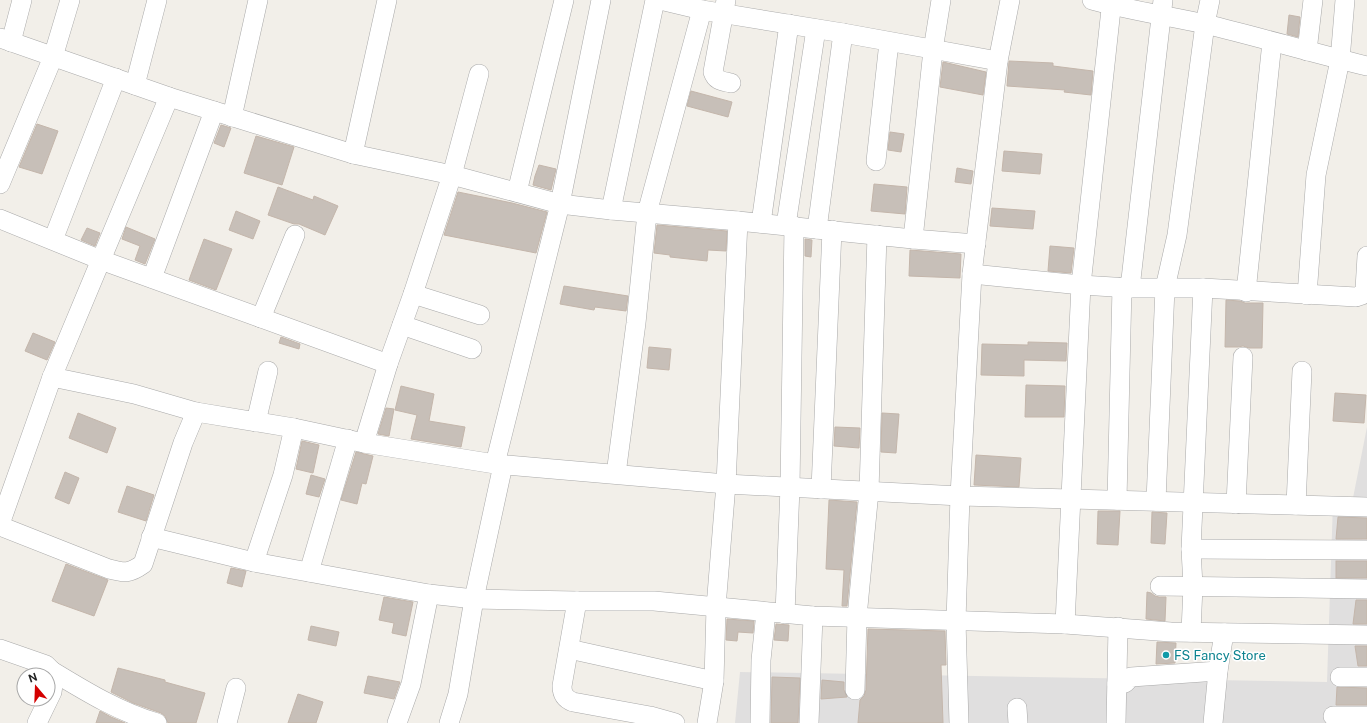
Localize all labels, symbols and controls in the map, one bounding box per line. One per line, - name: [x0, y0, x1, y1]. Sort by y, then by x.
- place label: FS Fancy Store: [1174, 648, 1266, 663]
- marker: FS Fancy Store: [1161, 650, 1171, 660]
- north arrow: [16, 667, 56, 707]
- text: N: [27, 670, 39, 685]

